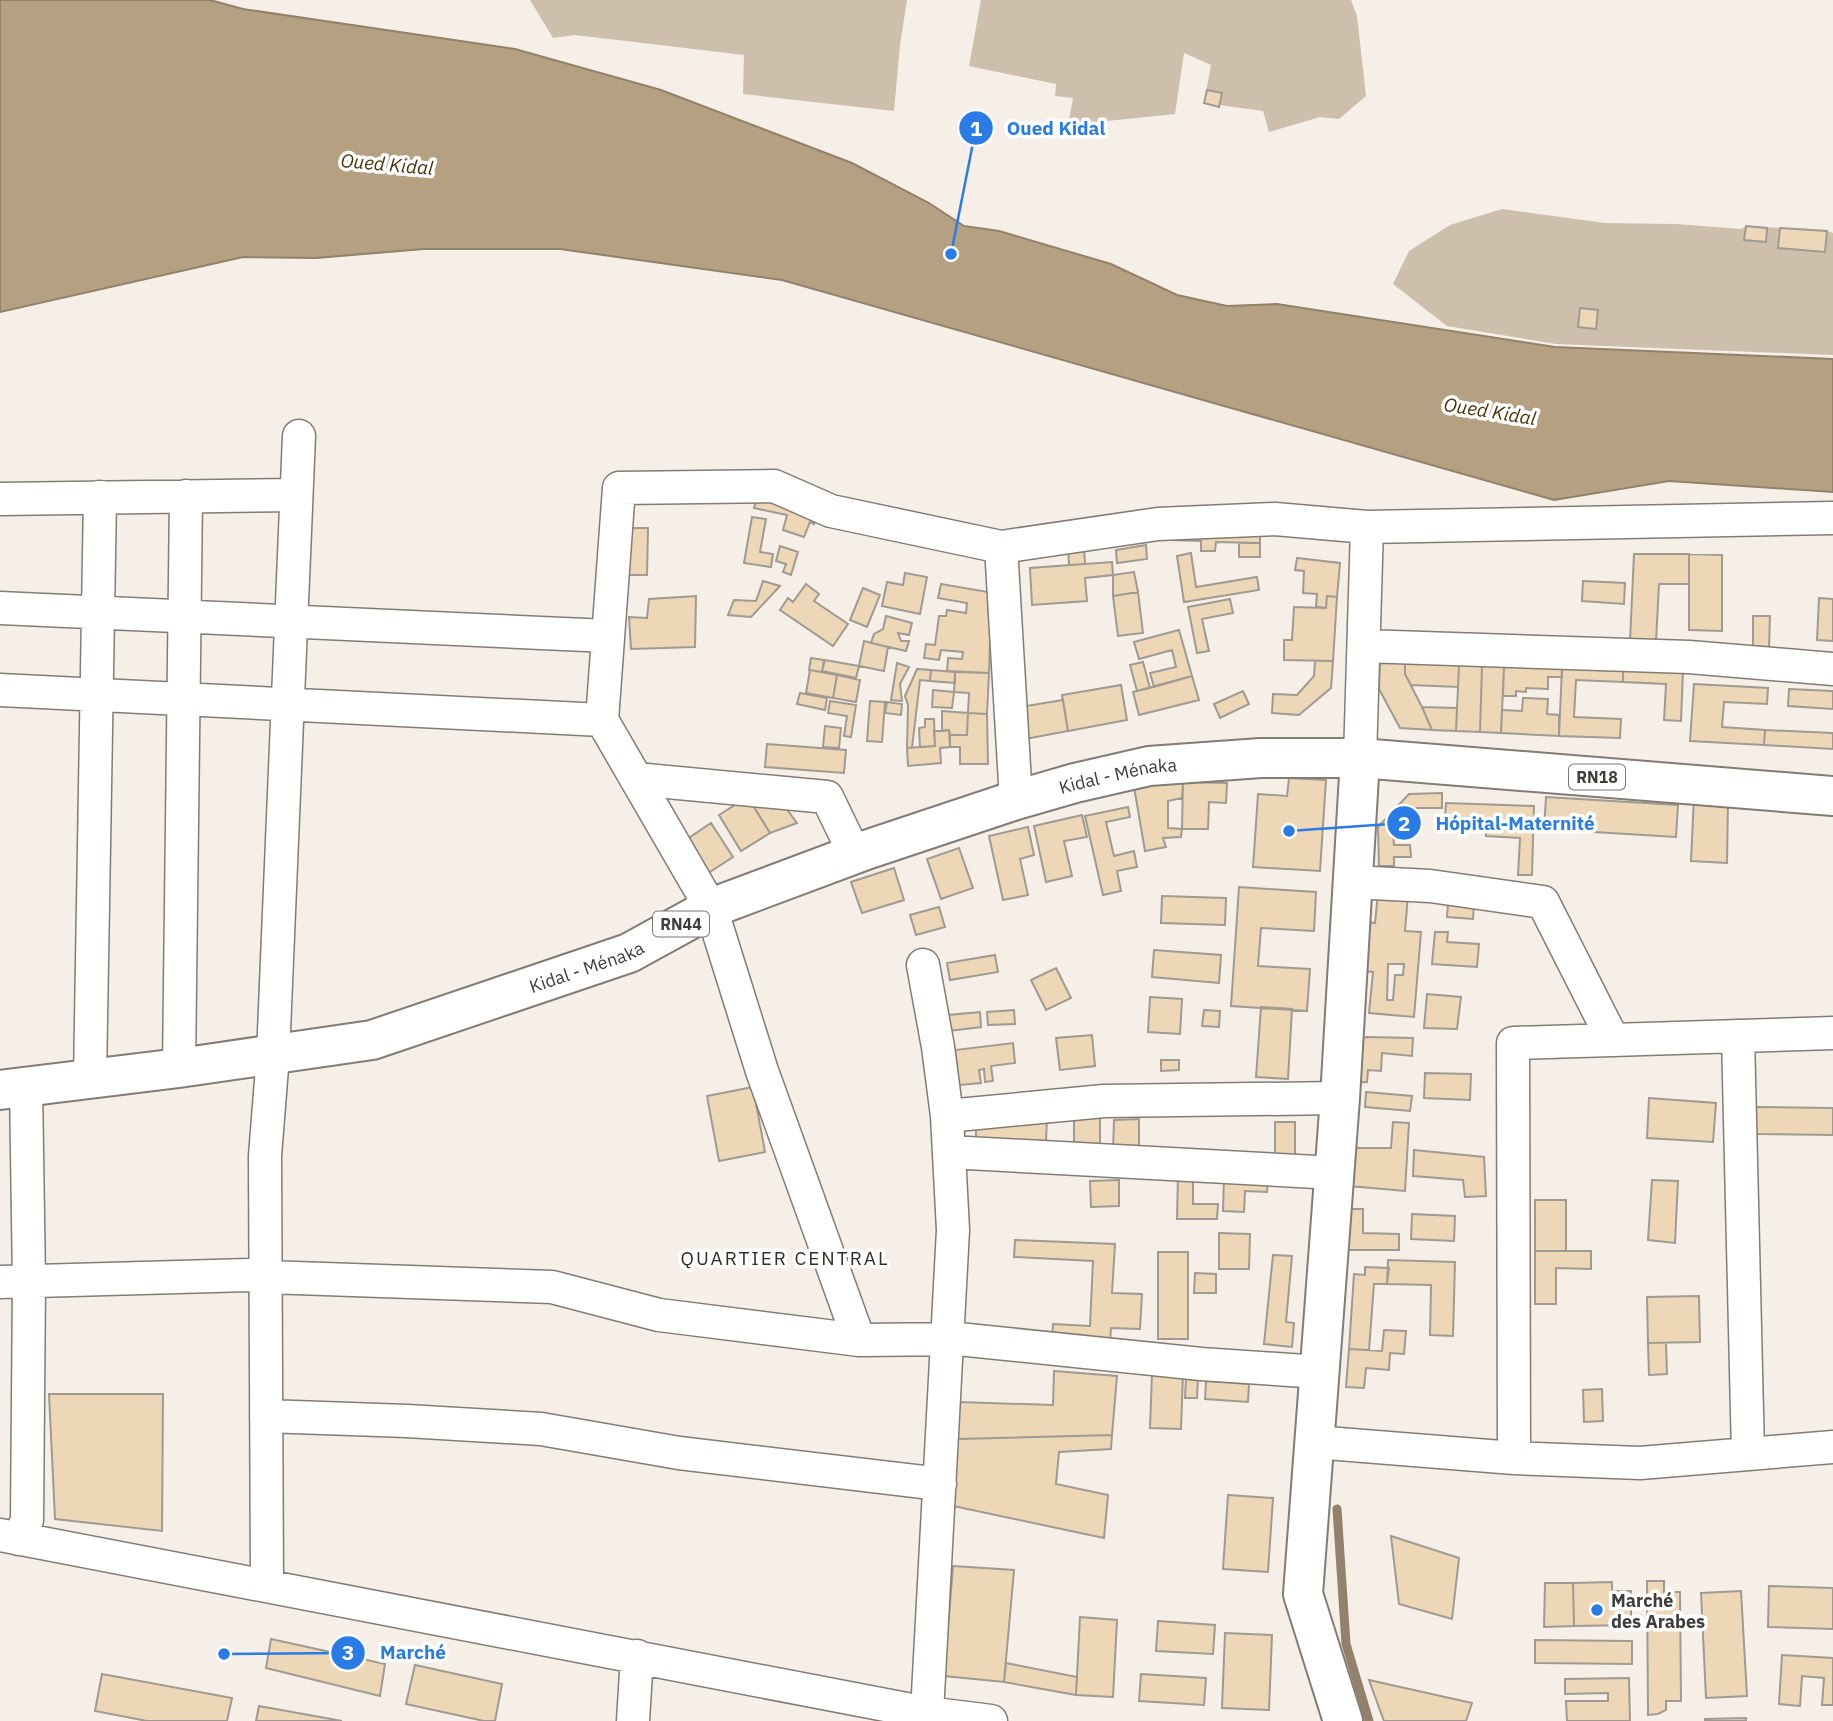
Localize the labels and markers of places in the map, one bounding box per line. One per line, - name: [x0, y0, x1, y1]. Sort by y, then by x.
- callout: Oued Kidal: [958, 108, 1120, 148]
- callout: Hópital-Maternité: [1386, 803, 1609, 843]
- place label: Marché des Arabes: [1611, 1589, 1705, 1633]
- marker: Marché des Arabes: [1589, 1602, 1605, 1618]
- callout: Marché: [331, 1633, 460, 1673]

